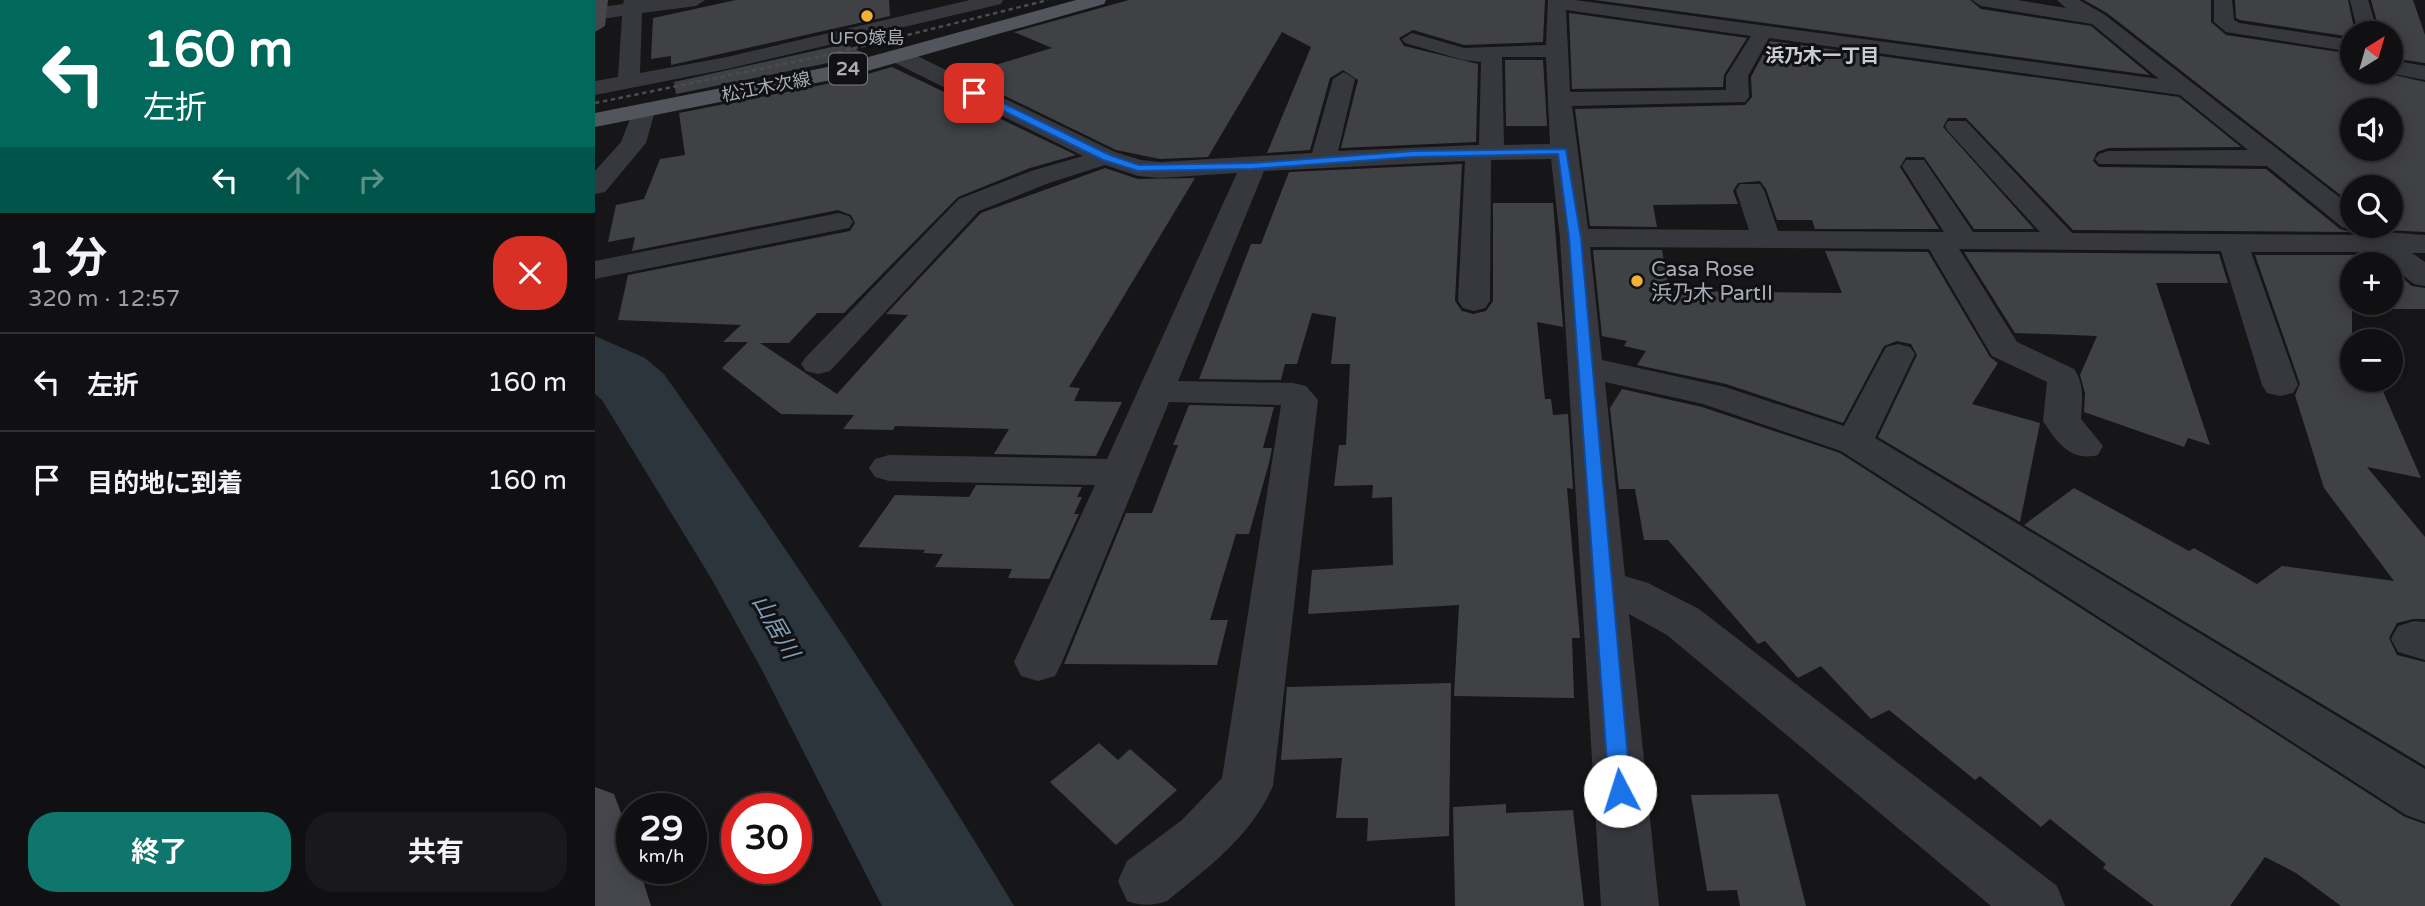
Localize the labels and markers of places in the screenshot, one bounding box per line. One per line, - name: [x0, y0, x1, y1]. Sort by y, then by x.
- marker: UFO嫁島: [859, 8, 875, 24]
- place label: UFO嫁島: [830, 27, 904, 49]
- pin: [944, 63, 1004, 123]
- place label: Casa Rose 浜乃木 PartII: [1651, 257, 1773, 306]
- marker: Casa Rose 浜乃木 PartII: [1629, 273, 1645, 289]

